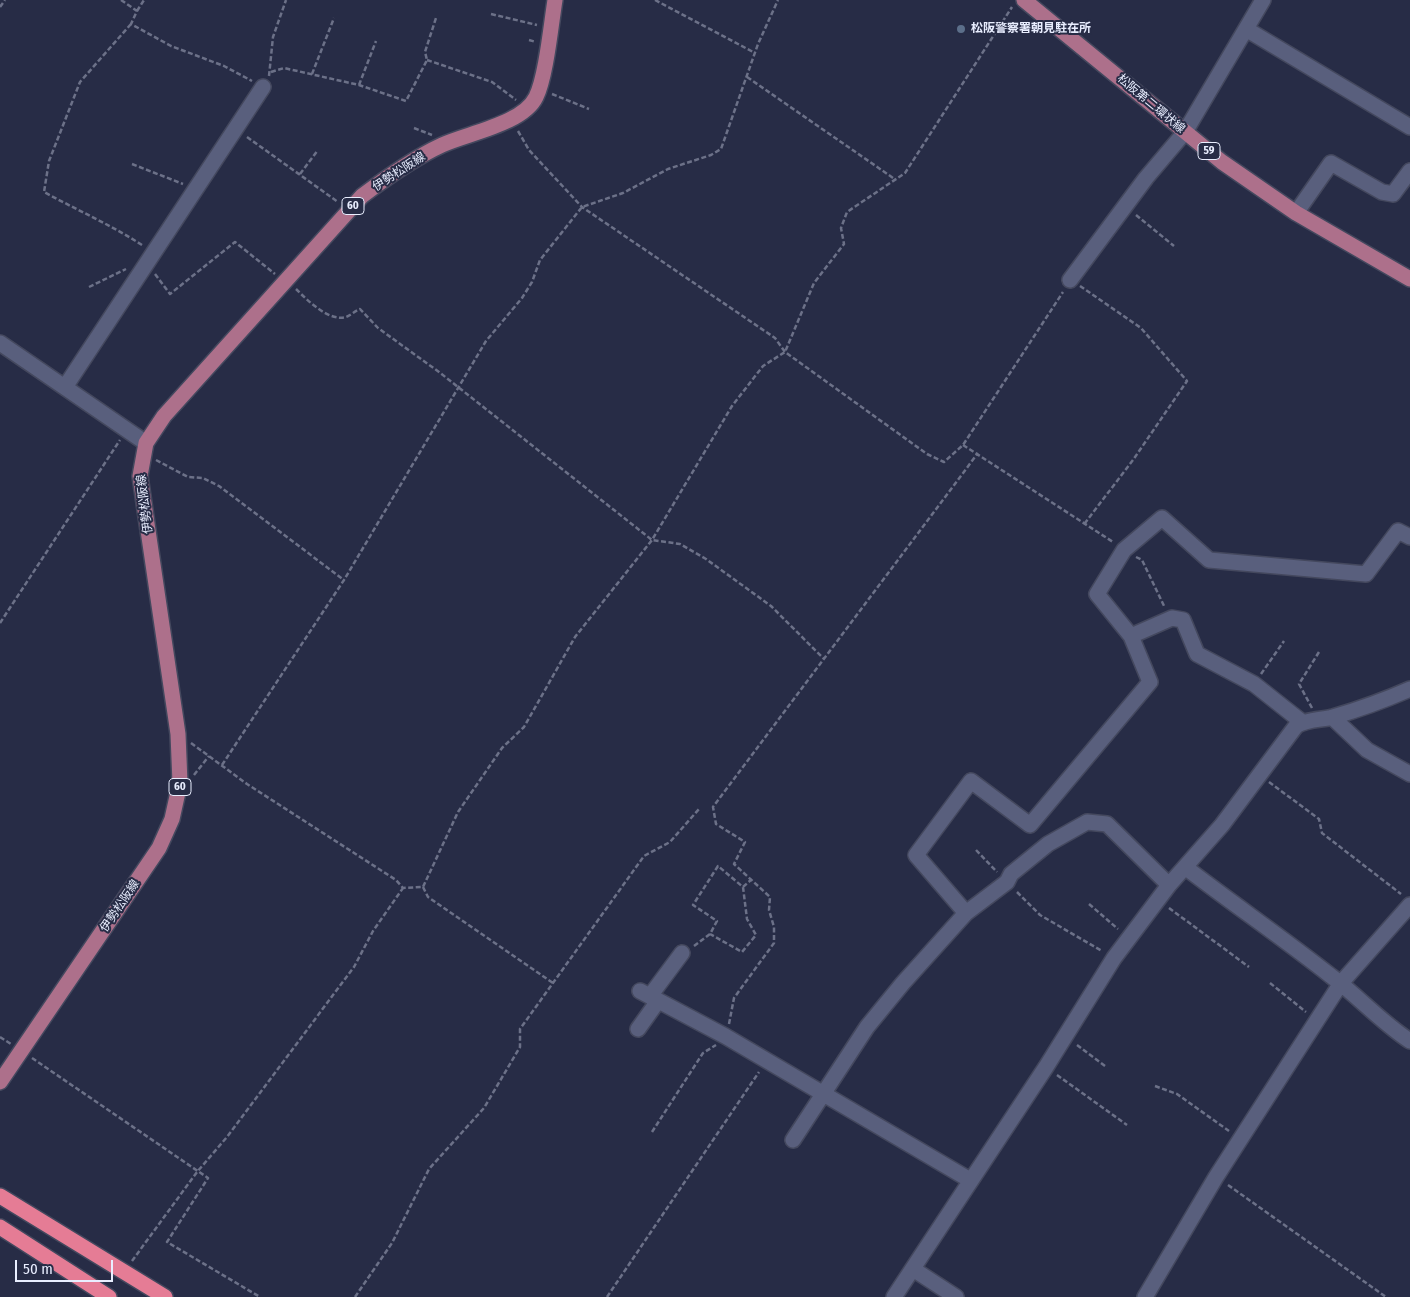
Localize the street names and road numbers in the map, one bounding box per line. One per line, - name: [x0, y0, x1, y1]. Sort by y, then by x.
- street label: 松阪第二環状線: [1114, 71, 1188, 137]
- road number: 59: [1198, 142, 1220, 160]
- street label: 伊勢松阪線: [370, 150, 428, 194]
- road number: 60: [342, 198, 364, 215]
- street label: 伊勢松阪線: [134, 473, 156, 535]
- road number: 60: [169, 779, 191, 796]
- street label: 伊勢松阪線: [97, 877, 143, 935]

